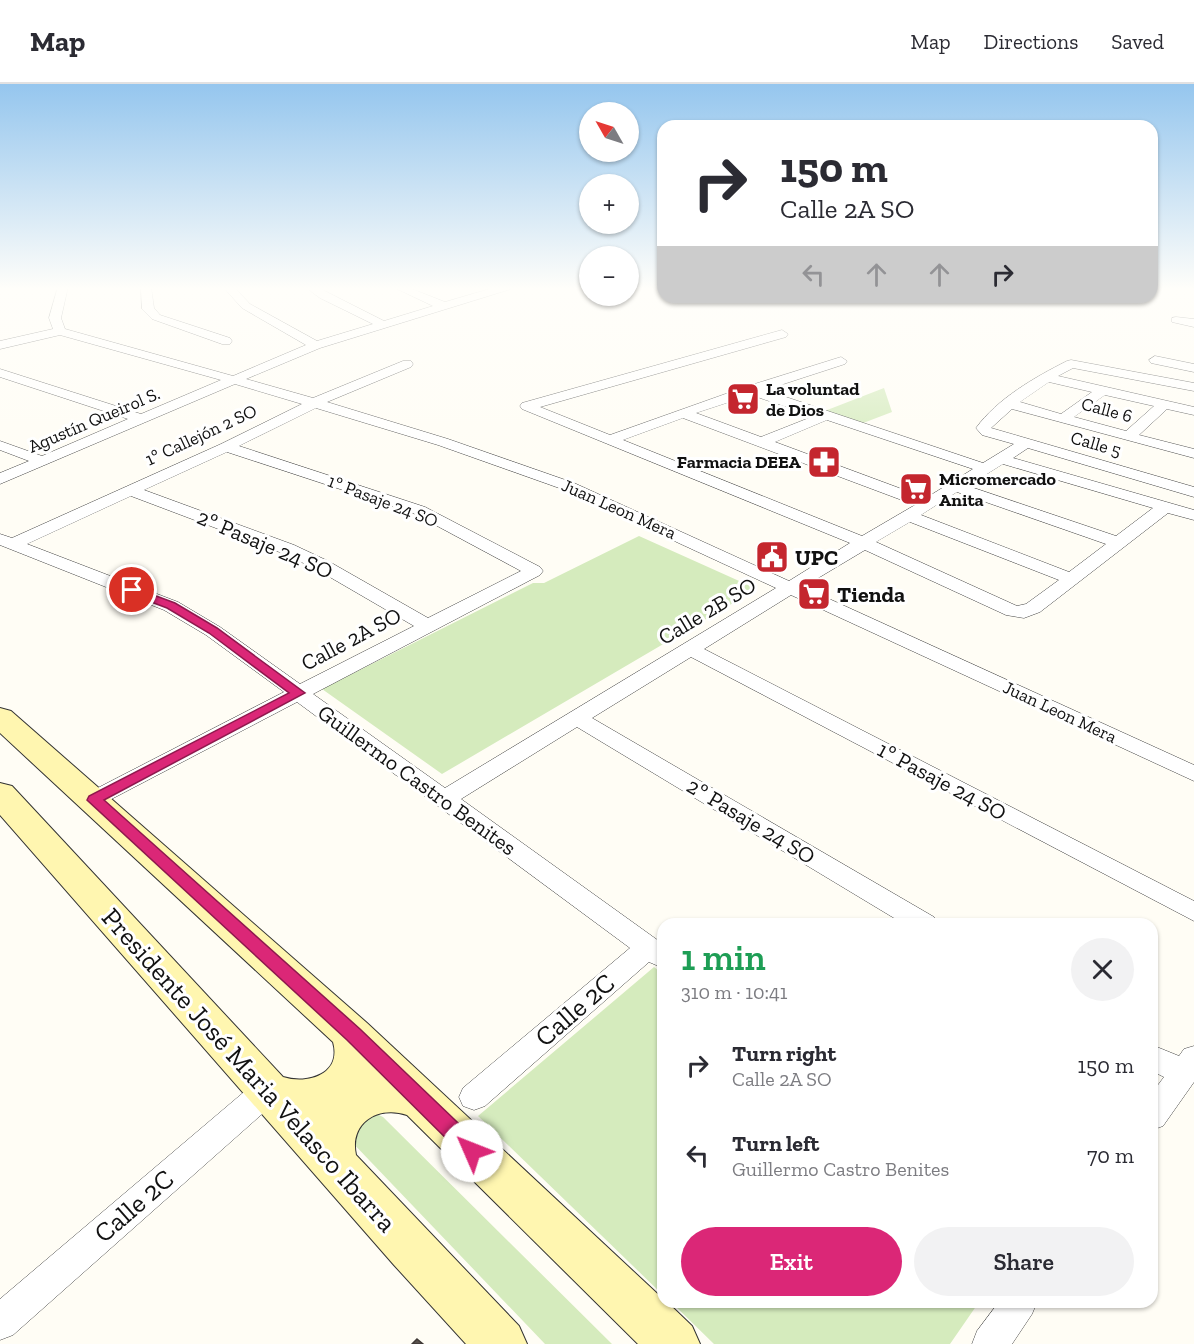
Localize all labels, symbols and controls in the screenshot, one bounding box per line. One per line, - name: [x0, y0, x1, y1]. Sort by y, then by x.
- text: Map: [30, 25, 85, 58]
- text: Map: [911, 29, 951, 54]
- text: Directions: [984, 29, 1078, 54]
- text: Saved: [1111, 29, 1164, 54]
- north arrow: [579, 102, 639, 162]
- map controls: [579, 102, 639, 306]
- text: 150 m: [780, 142, 888, 193]
- icon: right: [681, 144, 759, 222]
- button: +: [579, 174, 639, 234]
- text: Calle 2A SO: [780, 193, 914, 225]
- button: −: [579, 246, 639, 306]
- icon: left: [797, 258, 830, 291]
- icon: ahead: [860, 258, 893, 291]
- icon: ahead: [923, 258, 956, 291]
- icon: right: [986, 258, 1019, 291]
- place label: La voluntad de Dios: [766, 378, 860, 421]
- supermarket icon: La voluntad de Dios: [725, 381, 761, 417]
- street label: Agustín Queirol S.: [25, 382, 163, 458]
- street label: Calle 6: [1079, 393, 1135, 427]
- street label: 1º Callejón 2 SO: [142, 400, 260, 470]
- street label: Calle 5: [1068, 426, 1124, 462]
- pharmacy icon: Farmacia DEEA: [806, 444, 842, 480]
- place label: Farmacia DEEA: [677, 451, 802, 473]
- place label: Micromercado Anita: [939, 468, 1057, 511]
- street label: 1º Pasaje 24 SO: [325, 470, 441, 532]
- supermarket icon: Micromercado Anita: [898, 471, 934, 507]
- street label: Juan Leon Mera: [558, 474, 680, 544]
- street label: 2º Pasaje 24 SO: [193, 503, 337, 585]
- public building icon: UPC: [754, 539, 790, 575]
- place label: UPC: [795, 544, 838, 571]
- pin: [106, 564, 157, 615]
- street label: Calle 2B SO: [653, 571, 761, 651]
- icon: arrive: [115, 573, 148, 606]
- supermarket icon: Tienda: [796, 576, 832, 612]
- place label: Tienda: [837, 581, 905, 608]
- street label: Calle 2A SO: [296, 601, 406, 677]
- street label: Juan Leon Mera: [1000, 676, 1121, 748]
- street label: Guillermo Castro Benites: [312, 699, 522, 861]
- street label: 1º Pasaje 24 SO: [873, 736, 1011, 826]
- street label: 2º Pasaje 24 SO: [682, 772, 820, 870]
- street label: Presidente José Maria Velasco Ibarra: [95, 901, 403, 1239]
- text: 1 min: [681, 936, 766, 979]
- button: close: [1071, 938, 1134, 1001]
- street label: Calle 2C: [529, 967, 621, 1053]
- text: 310 m · 10:41: [681, 980, 787, 1004]
- text: Turn right: [732, 1040, 836, 1067]
- icon: right: [681, 1049, 714, 1082]
- text: 150 m: [1078, 1052, 1134, 1079]
- text: Calle 2A SO: [732, 1067, 832, 1091]
- position arrow: [440, 1119, 504, 1183]
- text: Turn left: [732, 1130, 819, 1157]
- icon: left: [681, 1139, 714, 1172]
- text: 70 m: [1087, 1142, 1134, 1169]
- text: Guillermo Castro Benites: [732, 1157, 949, 1181]
- street label: Calle 2C: [88, 1163, 180, 1249]
- button: Exit: [681, 1227, 902, 1296]
- button: Share: [914, 1227, 1134, 1296]

